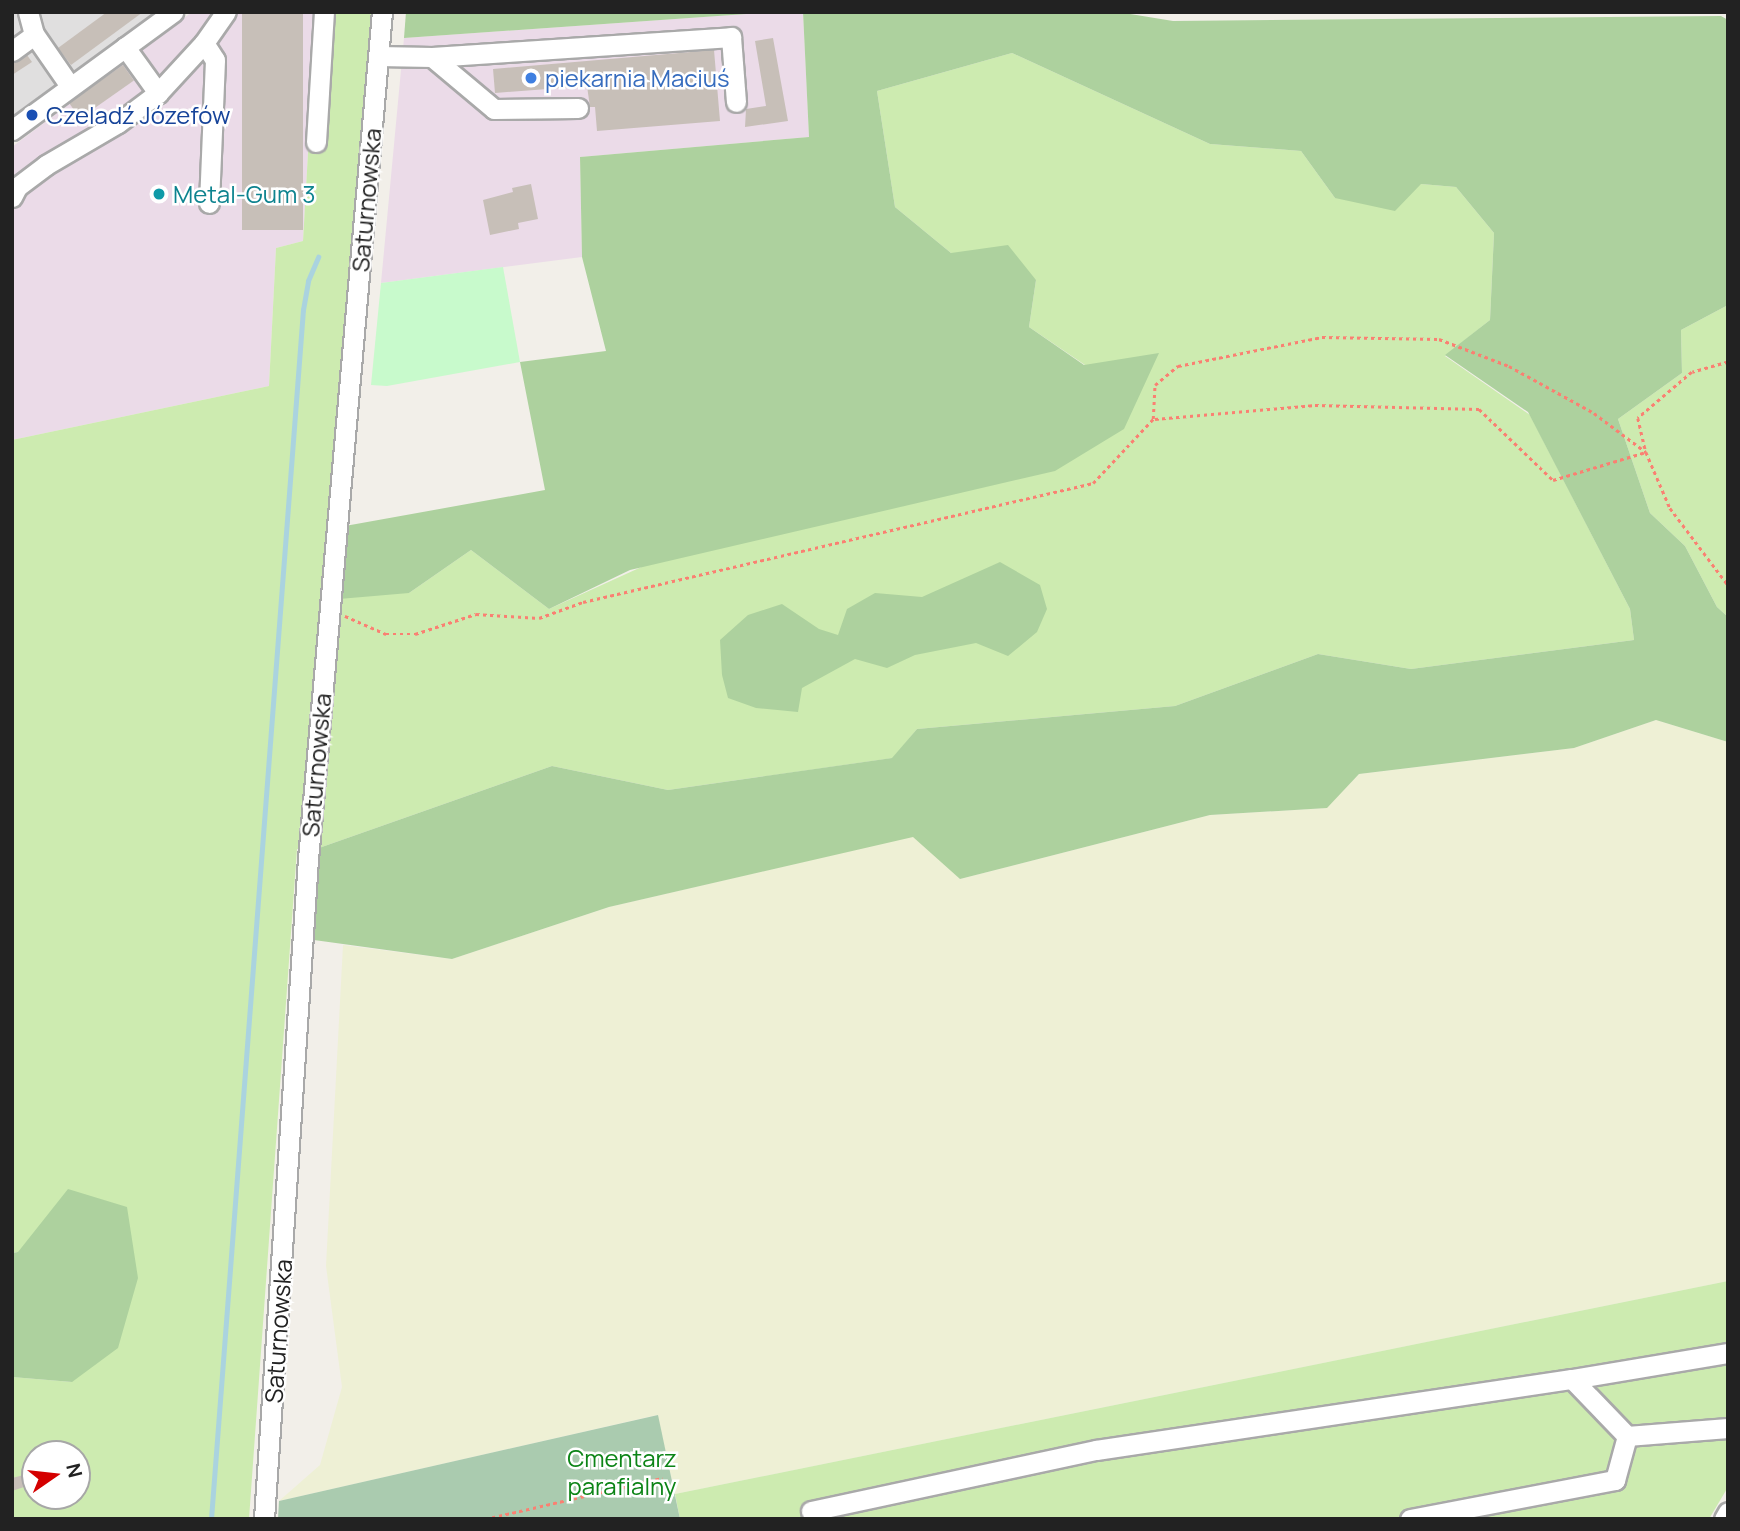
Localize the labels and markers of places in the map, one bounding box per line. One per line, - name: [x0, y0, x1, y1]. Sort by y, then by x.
- place label: piekarnia Maciuś: [545, 64, 730, 92]
- marker: piekarnia Maciuś: [523, 70, 539, 86]
- place label: Czeladź Józefów: [46, 101, 230, 129]
- marker: Czeladź Józefów: [24, 107, 40, 123]
- place label: Metal-Gum 3: [173, 180, 315, 208]
- marker: Metal-Gum 3: [151, 186, 167, 202]

